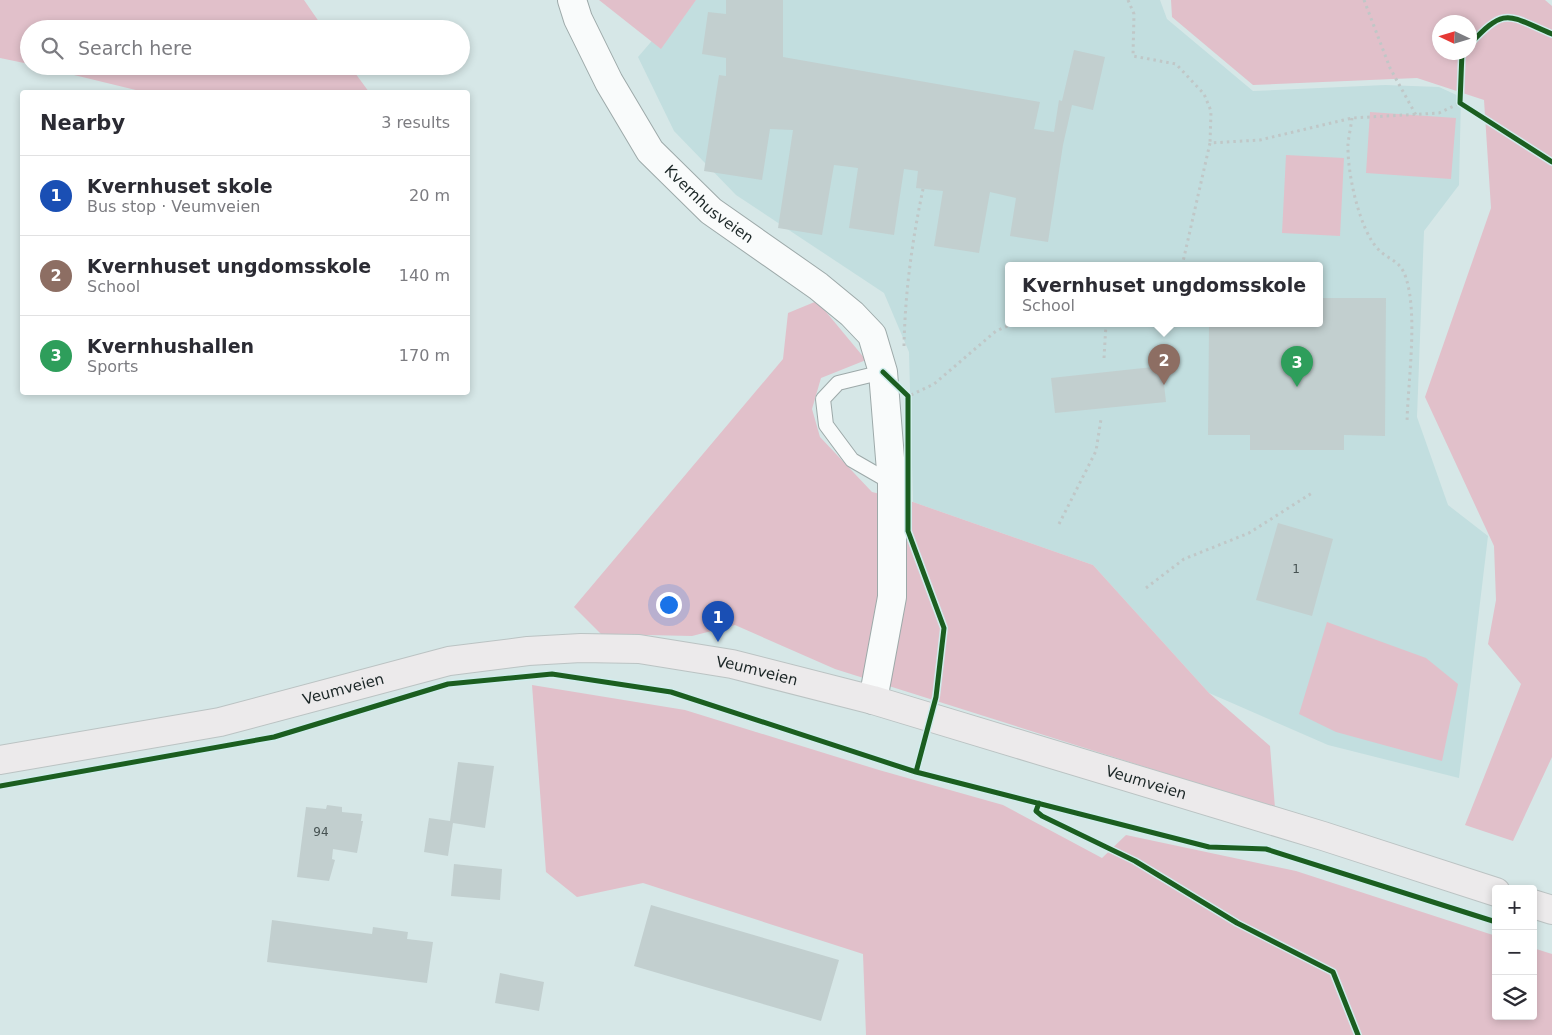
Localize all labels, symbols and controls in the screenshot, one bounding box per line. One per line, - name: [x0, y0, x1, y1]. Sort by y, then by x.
- north arrow: [1432, 15, 1477, 60]
- search box: [20, 20, 470, 75]
- icon: search: [38, 34, 66, 62]
- text: Search here: [78, 37, 192, 59]
- text: Nearby: [40, 111, 125, 135]
- text: 3 results: [381, 113, 450, 132]
- street label: Kvernhusveien: [661, 161, 757, 247]
- text: Kvernhuset skole: [87, 175, 273, 197]
- text: 1: [50, 186, 62, 205]
- text: 20 m: [409, 186, 450, 205]
- text: Bus stop · Veumveien: [87, 197, 260, 216]
- text: Kvernhuset ungdomsskole: [87, 255, 371, 277]
- popup: [1005, 262, 1323, 327]
- text: 2: [50, 266, 62, 285]
- text: 140 m: [399, 266, 450, 285]
- text: Kvernhuset ungdomsskole: [1022, 274, 1306, 296]
- text: School: [87, 277, 140, 296]
- text: School: [1022, 296, 1075, 315]
- text: Kvernhushallen: [87, 335, 254, 357]
- pin: 2: [1148, 344, 1180, 385]
- text: 3: [50, 346, 62, 365]
- text: 170 m: [399, 346, 450, 365]
- pin: 3: [1281, 346, 1313, 387]
- text: Sports: [87, 357, 138, 376]
- house number: 1: [1292, 562, 1300, 576]
- your location: [656, 592, 682, 618]
- pin: 1: [702, 601, 734, 642]
- street label: Veumveien: [715, 653, 800, 689]
- street label: Veumveien: [301, 670, 386, 709]
- street label: Veumveien: [1104, 762, 1189, 803]
- house number: 94: [313, 825, 329, 839]
- map controls: [1492, 885, 1537, 1020]
- button: +: [1492, 885, 1537, 930]
- button: −: [1492, 930, 1537, 975]
- button: layers: [1492, 975, 1537, 1020]

